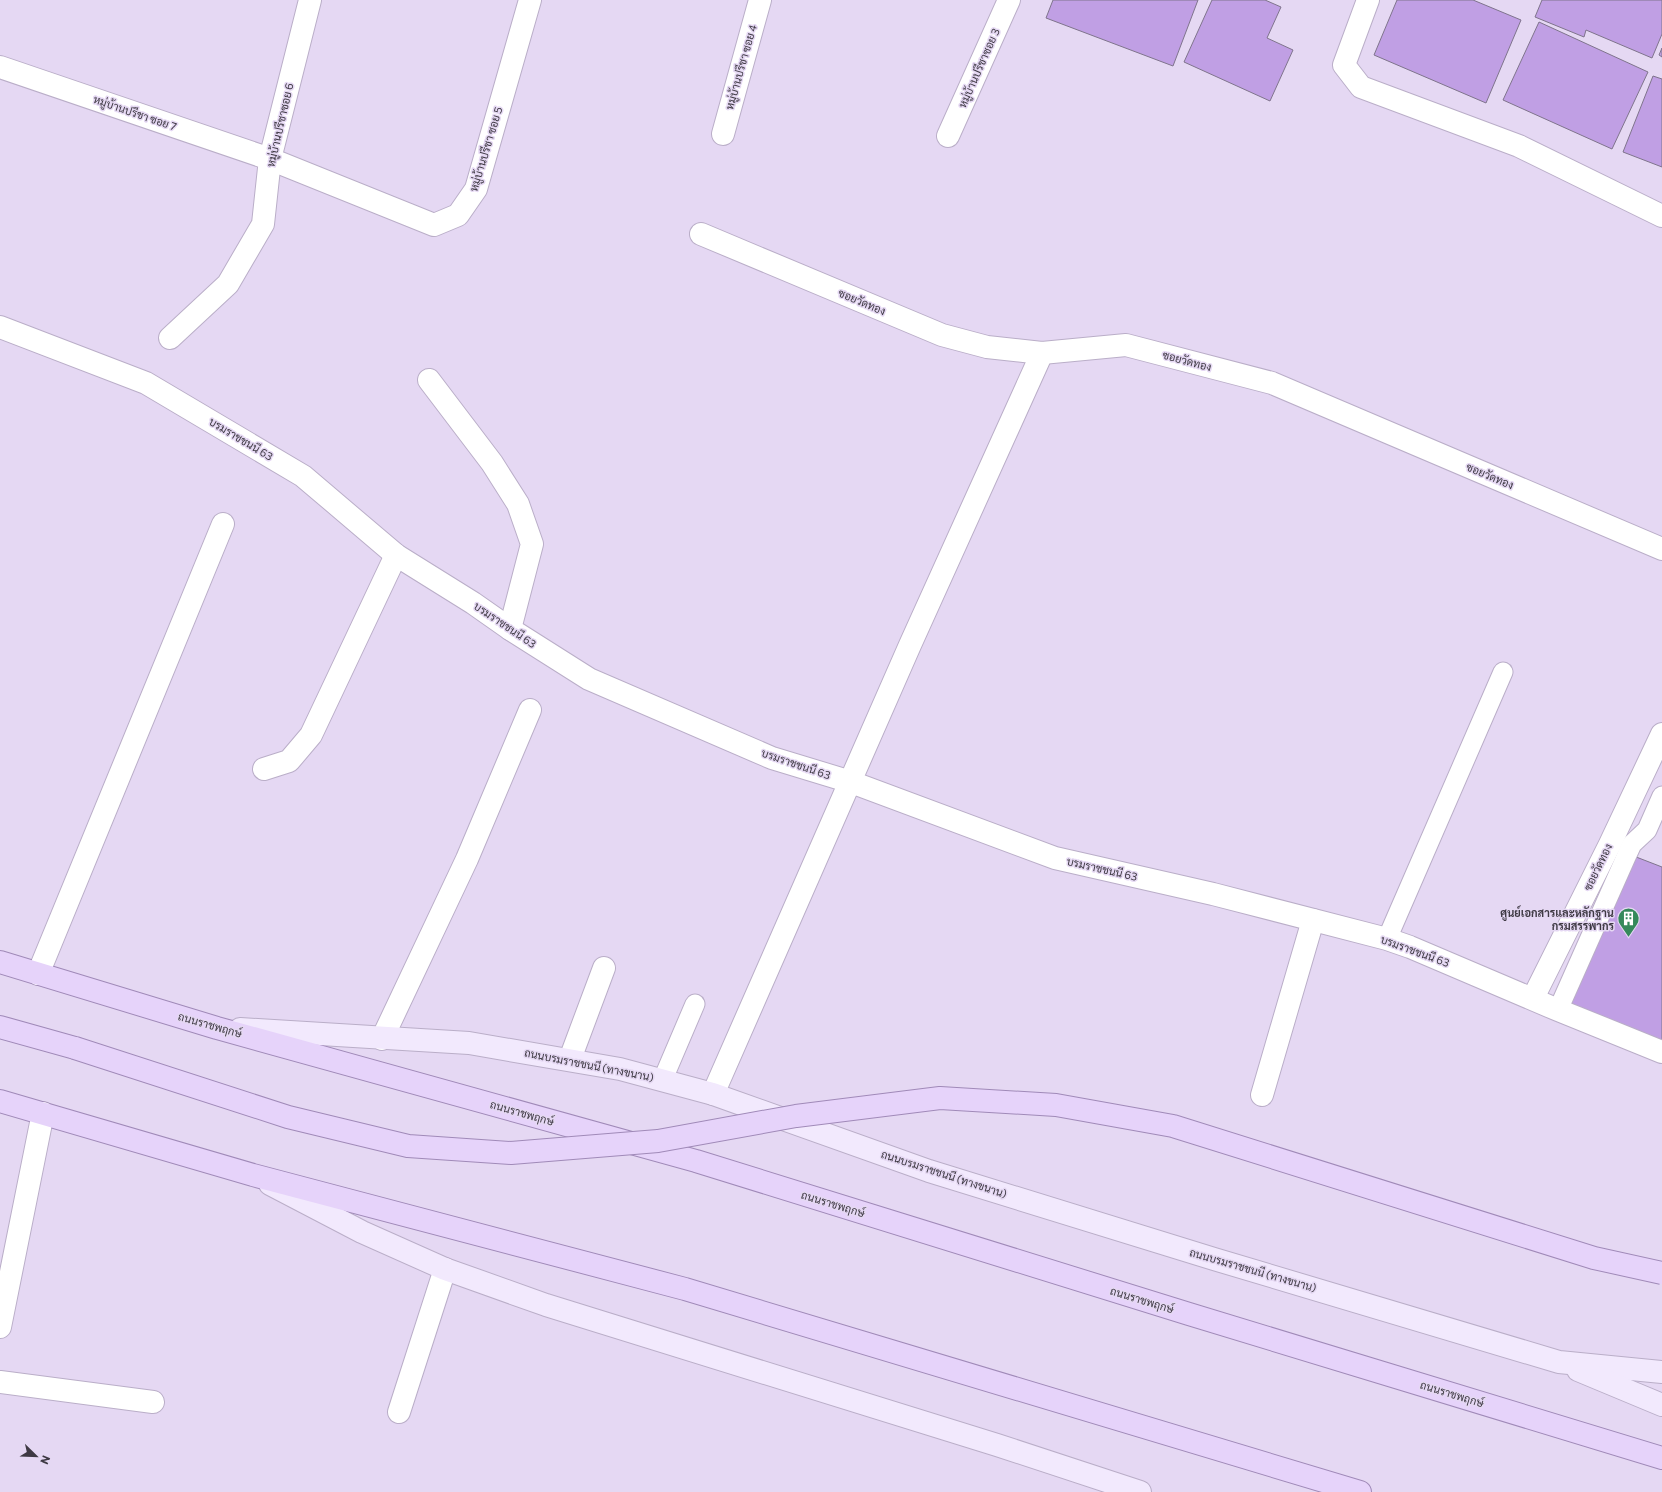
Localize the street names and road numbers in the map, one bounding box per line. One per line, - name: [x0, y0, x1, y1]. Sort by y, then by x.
- street label: หมู่บ้านปรีชา ซอย 4: [721, 22, 761, 112]
- street label: หมู่บ้านปรีชาซอย 3: [954, 26, 1004, 110]
- street label: หมู่บ้านปรีชาซอย 6: [263, 81, 298, 169]
- street label: หมู่บ้านปรีชา ซอย 7: [91, 91, 179, 135]
- street label: หมู่บ้านปรีชา ซอย 5: [466, 105, 506, 193]
- street label: ซอยวัดทอง: [836, 286, 888, 317]
- street label: ซอยวัดทอง: [1161, 348, 1213, 373]
- street label: บรมราชชนนี 63: [207, 414, 276, 463]
- street label: ซอยวัดทอง: [1464, 460, 1516, 491]
- street label: บรมราชชนนี 63: [472, 598, 539, 650]
- street label: บรมราชชนนี 63: [760, 745, 833, 781]
- street label: ซอยวัดทอง: [1581, 841, 1614, 892]
- street label: บรมราชชนนี 63: [1065, 853, 1139, 883]
- street label: บรมราชชนนี 63: [1379, 931, 1452, 969]
- street label: ถนนราชพฤกษ์: [176, 1008, 244, 1041]
- street label: ถนนบรมราชชนนี (ทางขนาน): [523, 1045, 655, 1083]
- street label: ถนนราชพฤกษ์: [488, 1096, 556, 1129]
- street label: ถนนบรมราชชนนี (ทางขนาน): [880, 1146, 1009, 1200]
- street label: ถนนราชพฤกษ์: [799, 1187, 867, 1220]
- street label: ถนนบรมราชชนนี (ทางขนาน): [1188, 1244, 1318, 1294]
- street label: ถนนราชพฤกษ์: [1108, 1283, 1176, 1316]
- street label: ถนนราชพฤกษ์: [1418, 1377, 1486, 1410]

